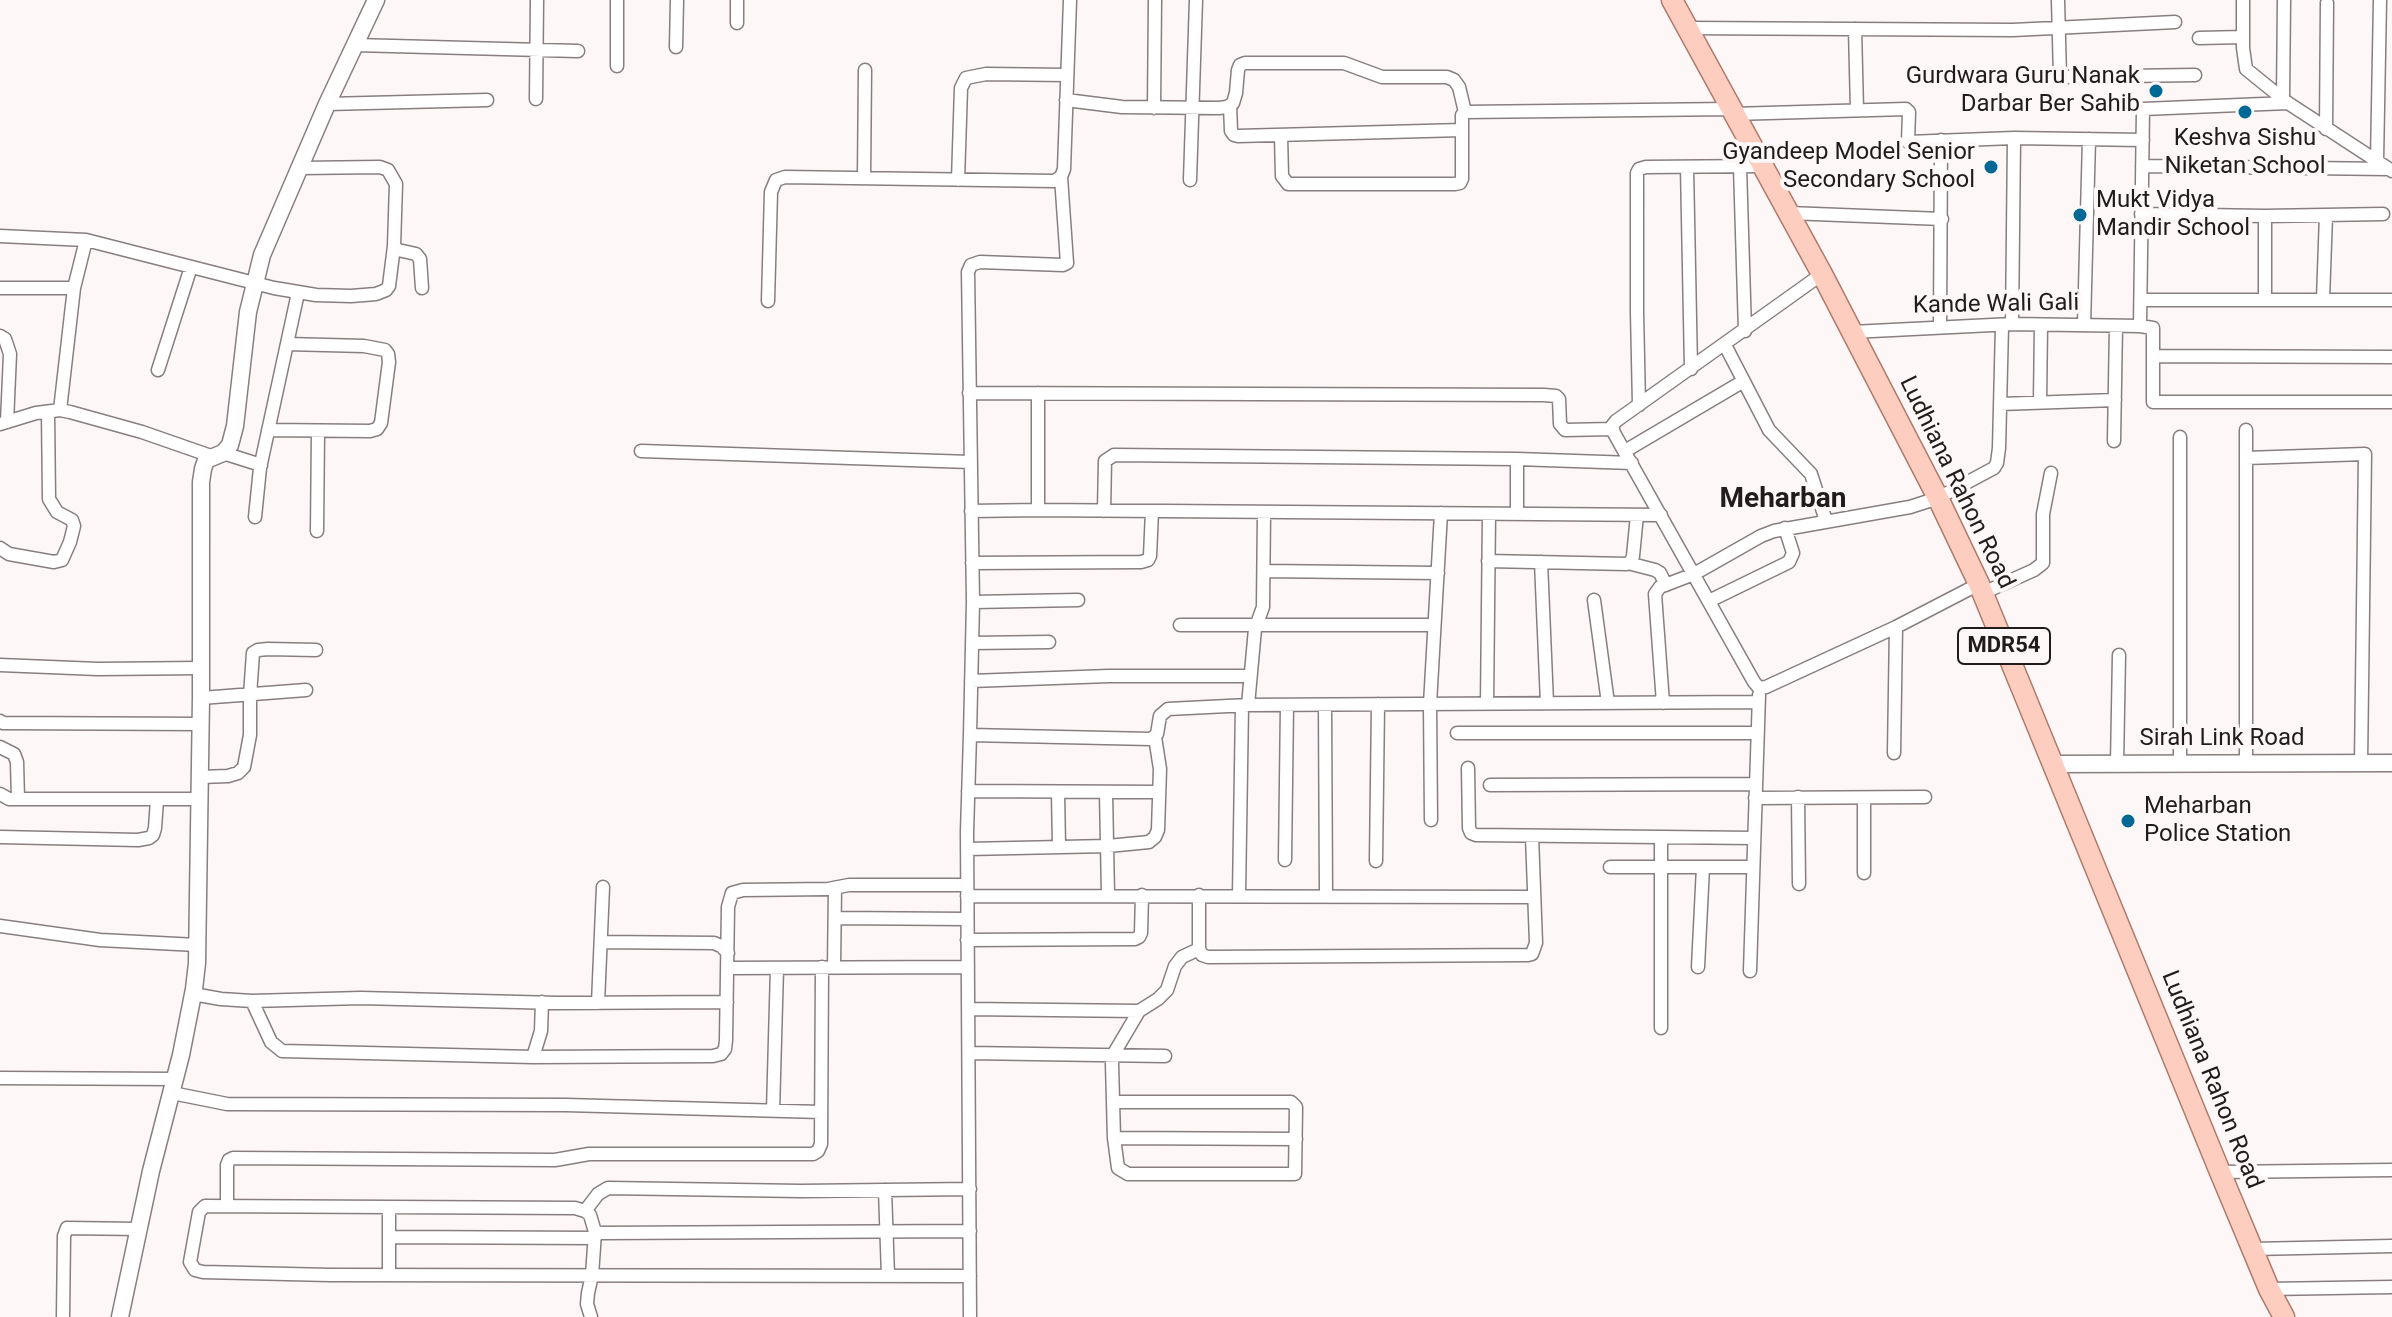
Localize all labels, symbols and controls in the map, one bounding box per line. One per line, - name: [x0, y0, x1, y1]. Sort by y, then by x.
- place label: Gurdwara Guru Nanak Darbar Ber Sahib: [1906, 63, 2140, 119]
- marker: Gurdwara Guru Nanak Darbar Ber Sahib: [2147, 82, 2165, 100]
- marker: Keshva Sishu Niketan School: [2236, 103, 2254, 121]
- place label: Keshva Sishu Niketan School: [2165, 125, 2325, 181]
- place label: Gyandeep Model Senior Secondary School: [1722, 139, 1975, 195]
- marker: Gyandeep Model Senior Secondary School: [1982, 158, 2000, 176]
- place label: Mukt Vidya Mandir School: [2096, 187, 2250, 243]
- marker: Mukt Vidya Mandir School: [2071, 206, 2089, 224]
- street label: Kande Wali Gali: [1913, 289, 2079, 321]
- street label: Ludhiana Rahon Road: [1892, 372, 2020, 594]
- district label: Meharban: [1720, 483, 1846, 517]
- road number: MDR54: [1958, 628, 2050, 664]
- street label: Sirah Link Road: [2139, 725, 2305, 753]
- place label: Meharban Police Station: [2144, 793, 2291, 849]
- marker: Meharban Police Station: [2119, 812, 2137, 830]
- street label: Ludhiana Rahon Road: [2154, 967, 2268, 1193]

